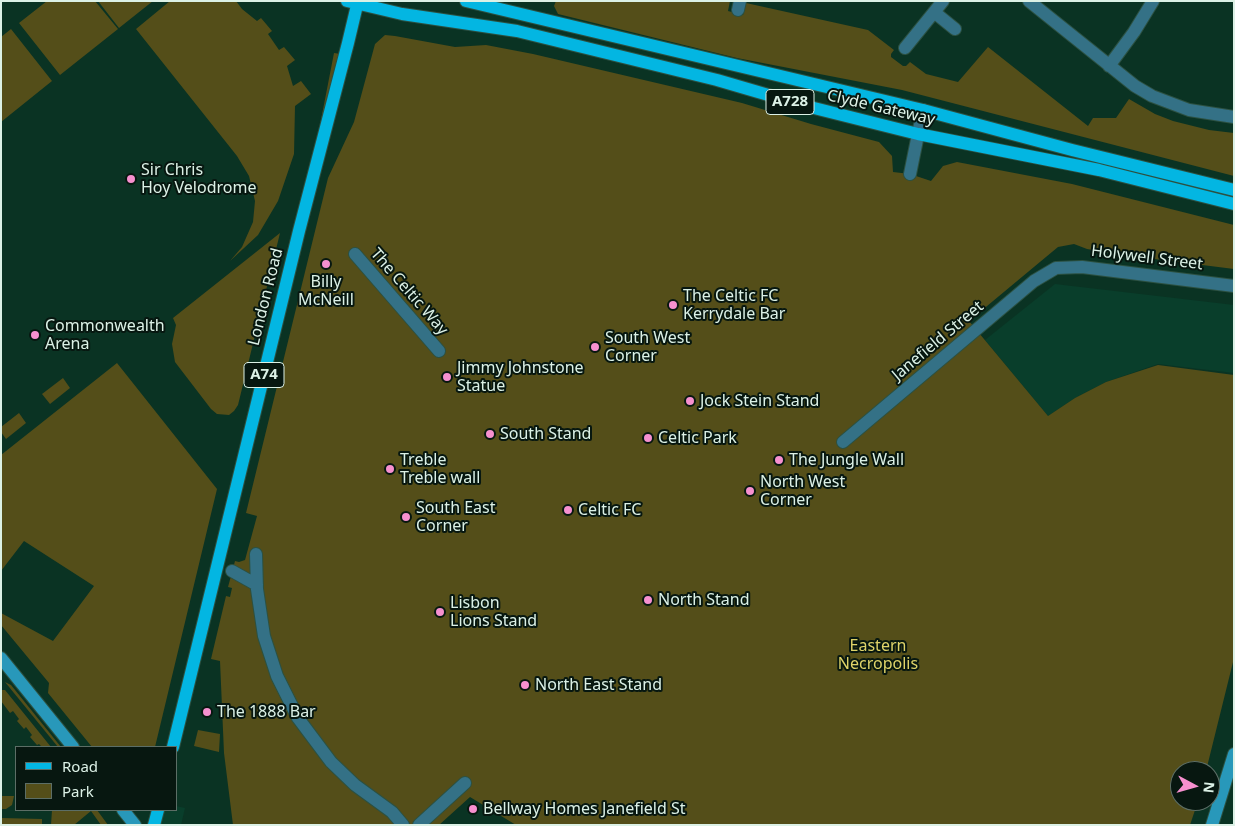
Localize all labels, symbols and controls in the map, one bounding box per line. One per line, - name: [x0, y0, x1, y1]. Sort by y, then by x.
- street label: Clyde Gateway: [825, 86, 937, 130]
- road number: A728: [766, 90, 814, 114]
- place label: Sir Chris Hoy Velodrome: [141, 160, 256, 198]
- marker: Sir Chris Hoy Velodrome: [125, 173, 137, 185]
- street label: Holywell Street: [1090, 242, 1204, 274]
- street label: The Celtic Way: [366, 245, 452, 339]
- street label: London Road: [245, 246, 287, 348]
- marker: Billy McNeill: [320, 258, 332, 270]
- place label: Billy McNeill: [298, 272, 354, 310]
- place label: The Celtic FC Kerrydale Bar: [683, 286, 785, 324]
- street label: Janefield Street: [888, 297, 988, 385]
- marker: The Celtic FC Kerrydale Bar: [667, 299, 679, 311]
- place label: Commonwealth Arena: [45, 316, 165, 354]
- place label: South West Corner: [605, 328, 690, 366]
- marker: Commonwealth Arena: [29, 329, 41, 341]
- marker: South West Corner: [589, 341, 601, 353]
- place label: Jimmy Johnstone Statue: [457, 358, 584, 396]
- road number: A74: [244, 362, 284, 388]
- marker: Jimmy Johnstone Statue: [441, 371, 453, 383]
- place label: Jock Stein Stand: [700, 391, 819, 411]
- marker: Jock Stein Stand: [684, 395, 696, 407]
- place label: South Stand: [500, 424, 591, 444]
- marker: South Stand: [484, 428, 496, 440]
- place label: Celtic Park: [658, 428, 737, 448]
- marker: Celtic Park: [642, 432, 654, 444]
- place label: Treble Treble wall: [400, 450, 480, 488]
- place label: The Jungle Wall: [789, 450, 904, 470]
- marker: The Jungle Wall: [773, 454, 785, 466]
- marker: Treble Treble wall: [384, 463, 396, 475]
- place label: North West Corner: [760, 472, 845, 510]
- marker: North West Corner: [744, 485, 756, 497]
- place label: South East Corner: [416, 498, 495, 536]
- place label: Celtic FC: [578, 500, 641, 520]
- marker: Celtic FC: [562, 504, 574, 516]
- marker: South East Corner: [400, 511, 412, 523]
- place label: North Stand: [658, 590, 750, 610]
- place label: Lisbon Lions Stand: [450, 593, 537, 631]
- marker: North Stand: [642, 594, 654, 606]
- marker: Lisbon Lions Stand: [434, 606, 446, 618]
- park label: Eastern Necropolis: [838, 636, 918, 674]
- place label: North East Stand: [535, 675, 662, 695]
- marker: North East Stand: [519, 679, 531, 691]
- place label: The 1888 Bar: [217, 702, 316, 722]
- marker: The 1888 Bar: [201, 706, 213, 718]
- legend: [15, 746, 178, 811]
- text: Road: [62, 756, 98, 776]
- north arrow: [1170, 761, 1220, 811]
- text: Park: [62, 781, 94, 801]
- text: N: [1199, 781, 1219, 794]
- place label: Bellway Homes Janefield St: [483, 799, 685, 819]
- marker: Bellway Homes Janefield St: [467, 803, 479, 815]

